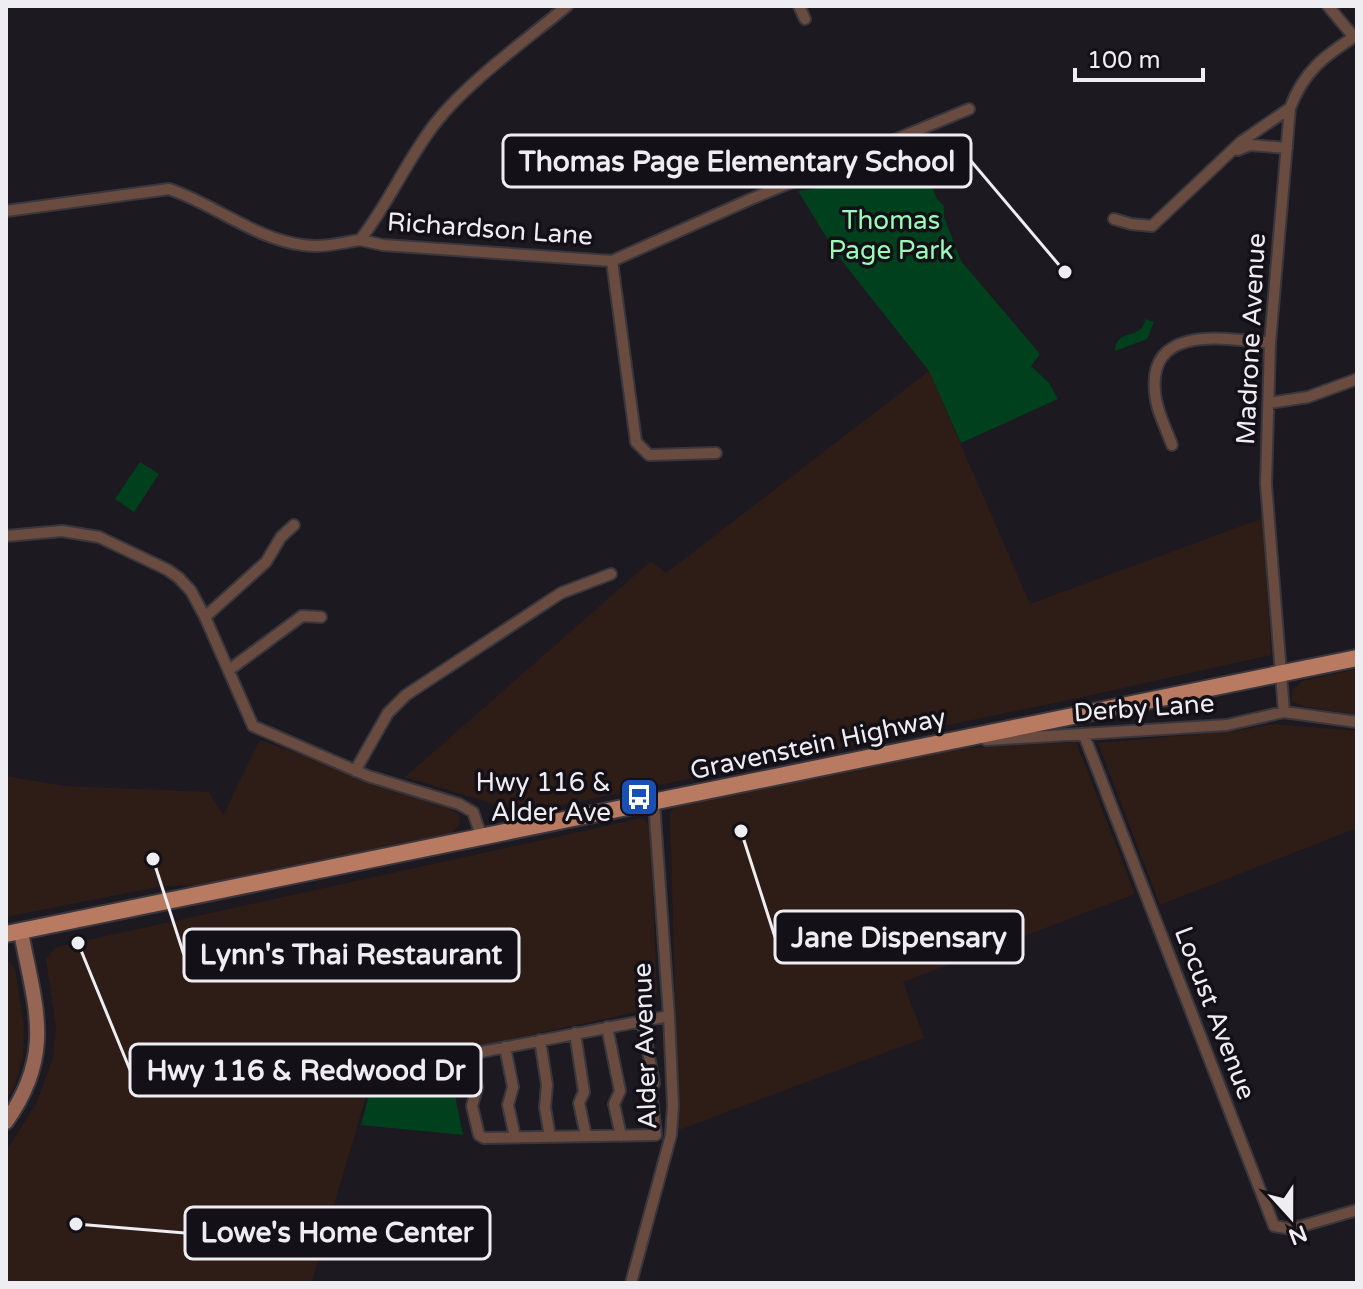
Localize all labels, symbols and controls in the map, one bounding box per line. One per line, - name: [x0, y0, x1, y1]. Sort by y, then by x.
- scale bar: [1075, 32, 1203, 82]
- text: 100 m: [1087, 46, 1161, 75]
- callout: Thomas Page Elementary School: [503, 135, 971, 187]
- text: Thomas Page Elementary School: [518, 145, 955, 179]
- park label: Thomas Page Park: [829, 205, 953, 266]
- street label: Richardson Lane: [386, 206, 594, 252]
- street label: Madrone Avenue: [1230, 232, 1272, 446]
- street label: Derby Lane: [1073, 688, 1215, 728]
- street label: Gravenstein Highway: [687, 702, 949, 786]
- place label: Hwy 116 & Alder Ave: [476, 767, 611, 828]
- bus stop icon: Hwy 116 & Alder Ave: [618, 776, 660, 818]
- callout: Jane Dispensary: [775, 911, 1023, 963]
- text: Jane Dispensary: [790, 921, 1007, 955]
- street label: Locust Avenue: [1168, 922, 1262, 1104]
- callout: Lynn's Thai Restaurant: [184, 929, 519, 981]
- text: Lynn's Thai Restaurant: [200, 938, 503, 972]
- street label: Alder Avenue: [627, 962, 663, 1130]
- callout: Hwy 116 & Redwood Dr: [130, 1044, 481, 1096]
- text: Hwy 116 & Redwood Dr: [146, 1054, 467, 1088]
- north arrow: [1251, 1177, 1331, 1257]
- callout: Lowe's Home Center: [185, 1207, 490, 1259]
- text: Lowe's Home Center: [201, 1216, 475, 1250]
- text: N: [1285, 1219, 1311, 1250]

